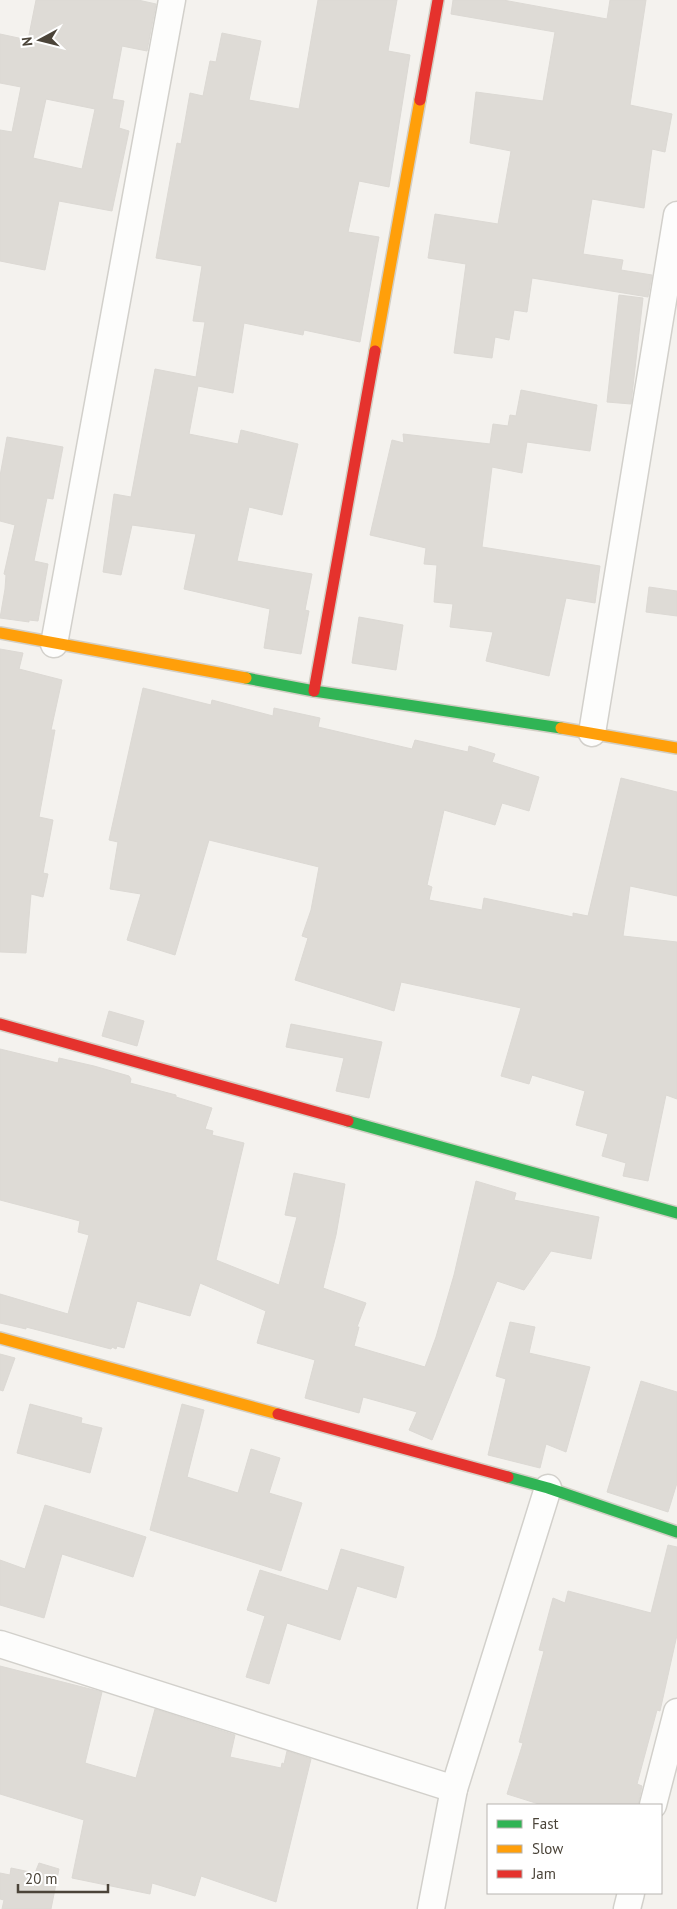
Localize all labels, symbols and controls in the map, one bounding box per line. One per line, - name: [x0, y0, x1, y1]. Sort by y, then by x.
- north arrow: [15, 15, 65, 65]
- text: N: [18, 36, 37, 47]
- legend: [487, 1804, 662, 1894]
- text: Fast: [532, 1814, 559, 1833]
- text: Slow: [532, 1839, 563, 1858]
- scale bar: [18, 1862, 108, 1894]
- text: Jam: [531, 1864, 556, 1883]
- text: 20 m: [25, 1869, 58, 1888]

